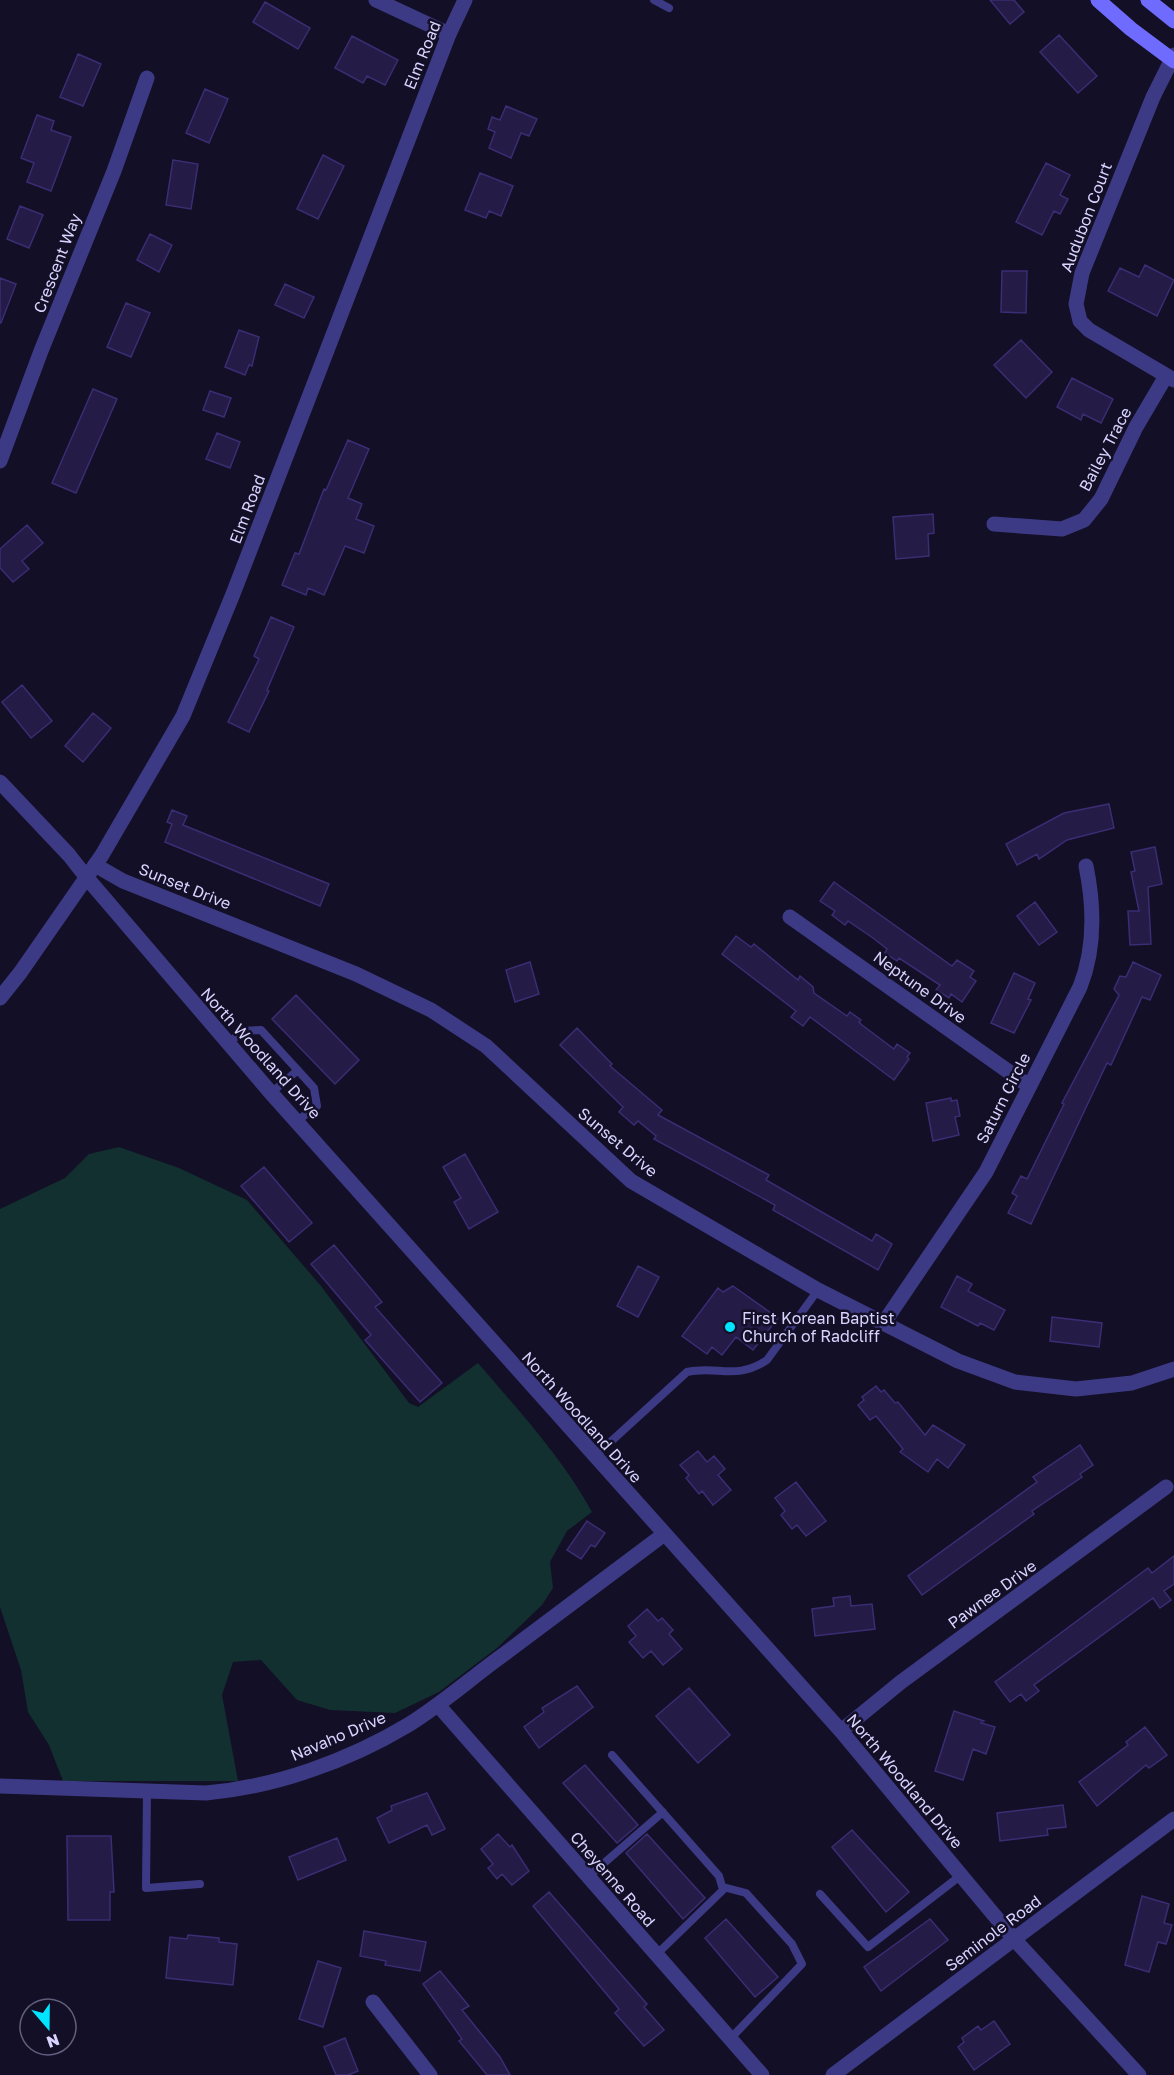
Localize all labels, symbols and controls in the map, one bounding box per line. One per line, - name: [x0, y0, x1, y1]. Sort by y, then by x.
- street label: Elm Road: [399, 18, 445, 92]
- street label: Audubon Court: [1056, 159, 1116, 275]
- street label: Crescent Way: [29, 210, 85, 316]
- street label: Bailey Trace: [1074, 403, 1136, 495]
- street label: Elm Road: [225, 472, 269, 546]
- street label: Sunset Drive: [136, 858, 234, 914]
- street label: Neptune Drive: [870, 947, 970, 1027]
- street label: North Woodland Drive: [197, 983, 325, 1123]
- street label: Saturn Circle: [972, 1049, 1034, 1147]
- street label: Sunset Drive: [574, 1103, 662, 1181]
- place label: First Korean Baptist Church of Radcliff: [742, 1308, 895, 1346]
- marker: First Korean Baptist Church of Radcliff: [723, 1320, 737, 1334]
- street label: North Woodland Drive: [518, 1347, 646, 1487]
- street label: Pawnee Drive: [944, 1555, 1040, 1633]
- street label: Navaho Drive: [287, 1707, 389, 1765]
- street label: North Woodland Drive: [843, 1710, 967, 1852]
- street label: Cheyenne Road: [566, 1827, 660, 1931]
- street label: Seminole Road: [941, 1890, 1045, 1976]
- north arrow: [18, 1997, 78, 2057]
- text: N: [44, 2030, 62, 2053]

